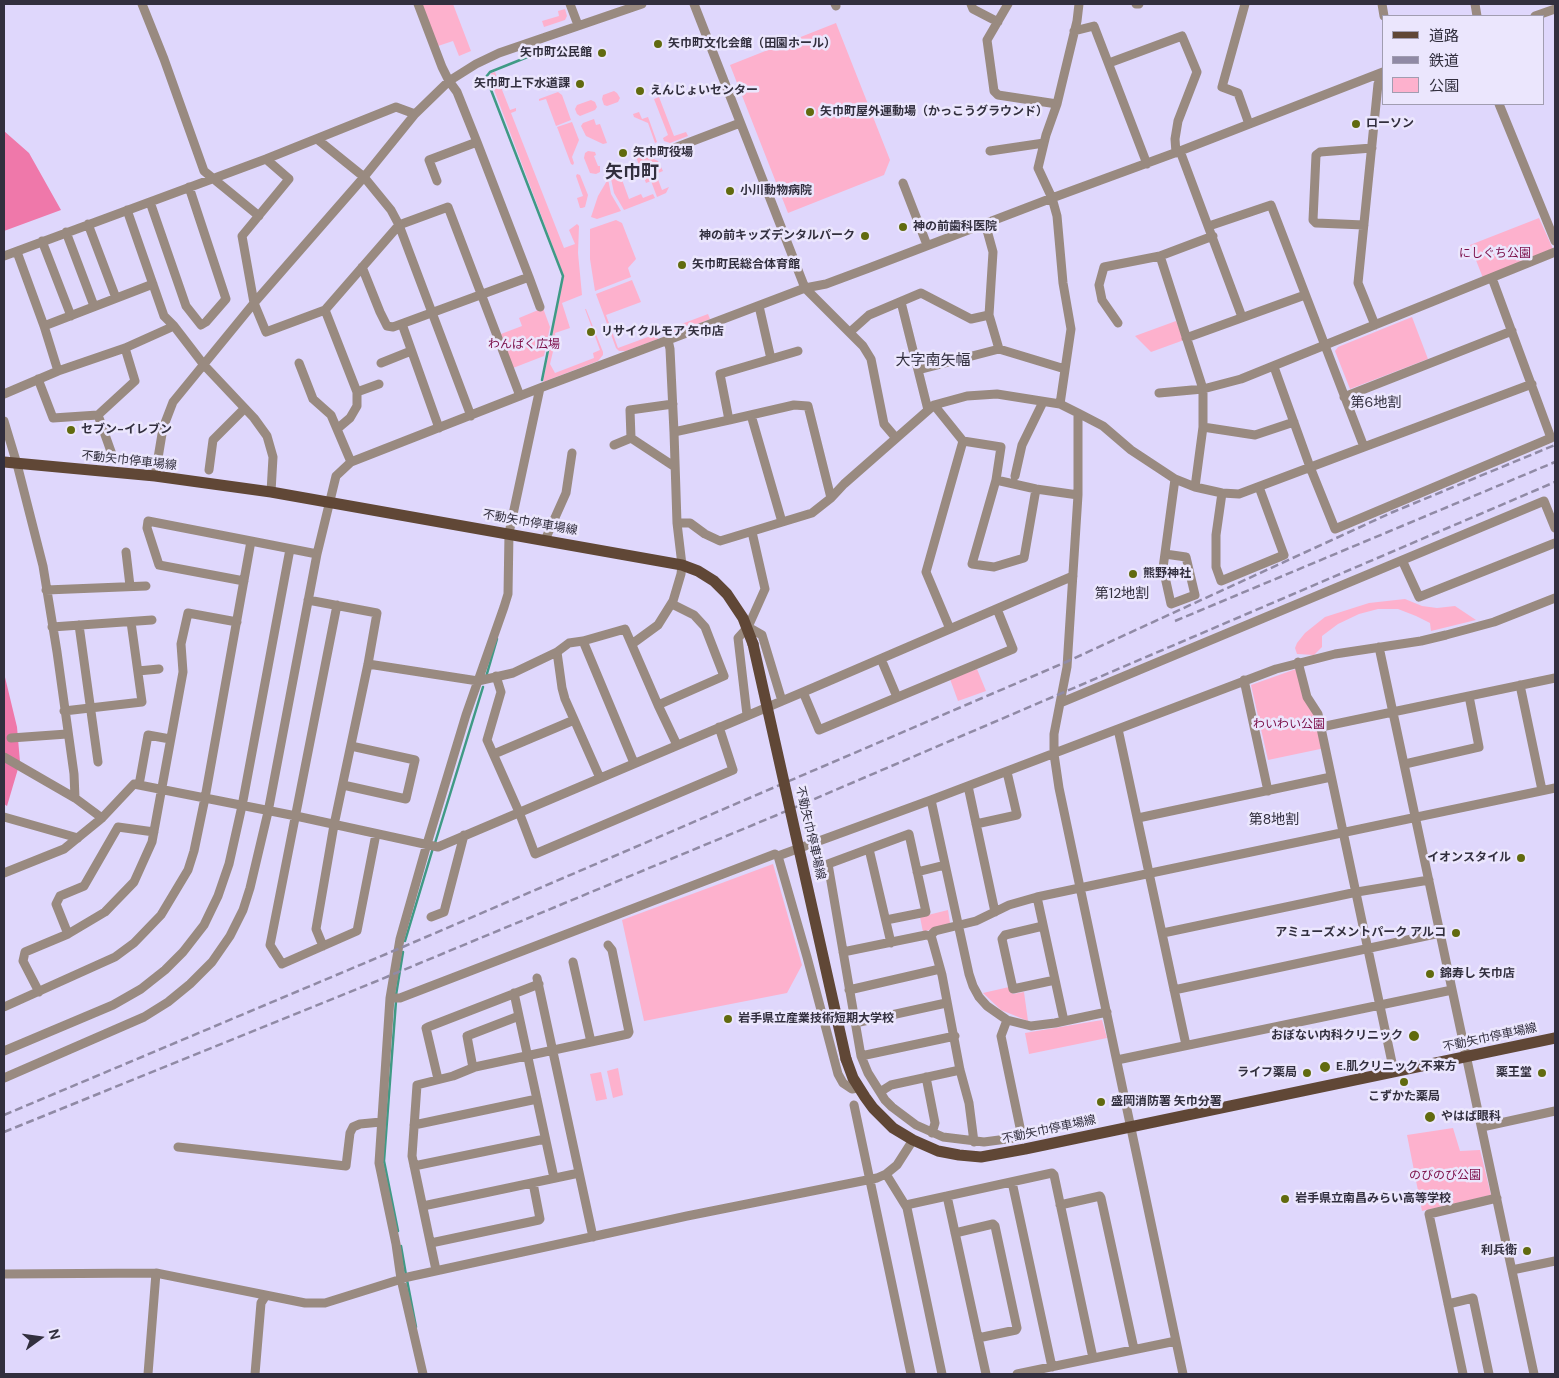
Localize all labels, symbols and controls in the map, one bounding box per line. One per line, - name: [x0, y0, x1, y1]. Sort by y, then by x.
- legend: [1382, 15, 1544, 105]
- text: 道路: [1429, 26, 1459, 46]
- place label: 矢巾町文化会館（田園ホール）: [668, 37, 836, 51]
- marker: 矢巾町文化会館（田園ホール）: [652, 38, 664, 50]
- place label: 矢巾町公民館: [520, 46, 592, 60]
- marker: 矢巾町公民館: [596, 47, 608, 59]
- text: 鉄道: [1429, 51, 1459, 71]
- text: 公園: [1429, 76, 1459, 96]
- place label: 矢巾町上下水道課: [474, 77, 570, 91]
- marker: 矢巾町上下水道課: [574, 78, 586, 90]
- place label: えんじょいセンター: [650, 84, 758, 98]
- marker: えんじょいセンター: [634, 85, 646, 97]
- place label: 矢巾町屋外運動場（かっこうグラウンド）: [820, 105, 1048, 119]
- marker: 矢巾町屋外運動場（かっこうグラウンド）: [804, 106, 816, 118]
- place label: ローソン: [1366, 117, 1414, 131]
- marker: ローソン: [1350, 118, 1362, 130]
- place label: 矢巾町役場: [633, 146, 693, 160]
- marker: 矢巾町役場: [617, 147, 629, 159]
- district label: 矢巾町: [605, 162, 659, 184]
- place label: 小川動物病院: [740, 184, 812, 198]
- marker: 小川動物病院: [724, 185, 736, 197]
- place label: 神の前歯科医院: [913, 220, 997, 234]
- marker: 神の前歯科医院: [897, 221, 909, 233]
- place label: 神の前キッズデンタルパーク: [699, 229, 855, 243]
- marker: 神の前キッズデンタルパーク: [859, 230, 871, 242]
- park label: にしぐち公園: [1459, 247, 1531, 261]
- place label: 矢巾町民総合体育館: [692, 258, 800, 272]
- marker: 矢巾町民総合体育館: [676, 259, 688, 271]
- place label: リサイクルモア 矢巾店: [601, 325, 724, 339]
- marker: リサイクルモア 矢巾店: [585, 326, 597, 338]
- park label: わんぱく広場: [488, 338, 560, 352]
- district label: 大字南矢幅: [896, 352, 970, 370]
- district label: 第6地割: [1351, 395, 1401, 411]
- place label: セブン-イレブン: [81, 423, 172, 437]
- marker: セブン-イレブン: [65, 424, 77, 436]
- street label: 不動矢巾停車場線: [81, 449, 177, 473]
- street label: 不動矢巾停車場線: [481, 508, 579, 538]
- place label: 熊野神社: [1143, 567, 1191, 581]
- marker: 熊野神社: [1127, 568, 1139, 580]
- district label: 第12地割: [1095, 586, 1149, 602]
- park label: わいわい公園: [1253, 718, 1325, 732]
- street label: 不動矢巾停車場線: [792, 785, 828, 881]
- district label: 第8地割: [1249, 812, 1299, 828]
- place label: イオンスタイル: [1427, 851, 1511, 865]
- marker: イオンスタイル: [1515, 852, 1527, 864]
- place label: アミューズメントパーク アルコ: [1275, 926, 1446, 940]
- marker: アミューズメントパーク アルコ: [1450, 927, 1462, 939]
- place label: 錦寿し 矢巾店: [1440, 967, 1515, 981]
- marker: 錦寿し 矢巾店: [1424, 968, 1436, 980]
- place label: 岩手県立産業技術短期大学校: [738, 1012, 894, 1026]
- marker: 岩手県立産業技術短期大学校: [722, 1013, 734, 1025]
- street label: 不動矢巾停車場線: [1442, 1021, 1538, 1055]
- place label: おぼない内科クリニック: [1271, 1029, 1403, 1043]
- marker: おぼない内科クリニック: [1407, 1029, 1421, 1043]
- marker: E.肌クリニック 不来方: [1318, 1060, 1332, 1074]
- place label: E.肌クリニック 不来方: [1336, 1060, 1457, 1074]
- place label: ライフ薬局: [1237, 1066, 1297, 1080]
- place label: 薬王堂: [1496, 1066, 1532, 1080]
- marker: ライフ薬局: [1301, 1067, 1313, 1079]
- marker: 薬王堂: [1536, 1067, 1548, 1079]
- marker: こずかた薬局: [1398, 1076, 1410, 1088]
- place label: こずかた薬局: [1368, 1090, 1440, 1104]
- place label: 盛岡消防署 矢巾分署: [1111, 1095, 1222, 1109]
- marker: 盛岡消防署 矢巾分署: [1095, 1096, 1107, 1108]
- marker: やはば眼科: [1423, 1110, 1437, 1124]
- place label: やはば眼科: [1441, 1110, 1501, 1124]
- street label: 不動矢巾停車場線: [1001, 1113, 1097, 1147]
- park label: のびのび公園: [1409, 1169, 1481, 1183]
- place label: 岩手県立南昌みらい高等学校: [1295, 1192, 1451, 1206]
- marker: 岩手県立南昌みらい高等学校: [1279, 1193, 1291, 1205]
- place label: 利兵衛: [1481, 1244, 1517, 1258]
- marker: 利兵衛: [1521, 1245, 1533, 1257]
- north arrow: [15, 1313, 65, 1363]
- text: N: [45, 1327, 65, 1342]

